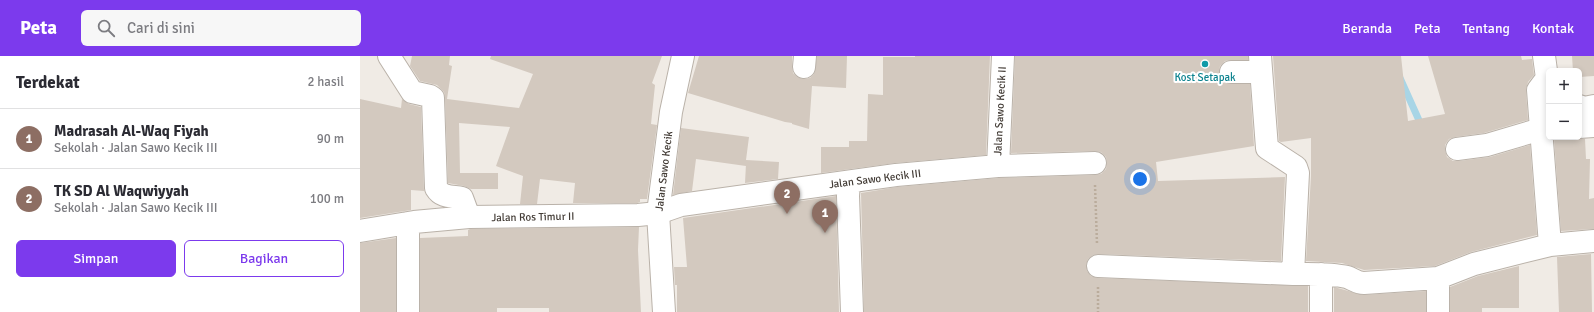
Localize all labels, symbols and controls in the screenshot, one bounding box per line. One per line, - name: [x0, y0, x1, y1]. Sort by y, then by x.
- search box: [81, 10, 361, 46]
- text: Peta: [20, 16, 57, 40]
- icon: search: [95, 17, 117, 39]
- text: Cari di sini: [127, 19, 195, 37]
- text: Beranda: [1342, 20, 1392, 37]
- text: Peta: [1414, 20, 1441, 37]
- text: Tentang: [1463, 20, 1510, 37]
- text: Kontak: [1532, 20, 1574, 37]
- marker: Kost Setapak: [1200, 59, 1210, 69]
- street label: Jalan Sawo Kecik II: [991, 66, 1009, 156]
- map controls: [1546, 68, 1582, 140]
- button: +: [1546, 68, 1582, 104]
- place label: Kost Setapak: [1174, 71, 1236, 84]
- text: Terdekat: [16, 72, 80, 93]
- text: 2 hasil: [307, 74, 344, 90]
- button: −: [1546, 104, 1582, 140]
- text: Madrasah Al-Waq Fiyah: [54, 122, 209, 140]
- street label: Jalan Sawo Kecik: [653, 130, 675, 212]
- text: 1: [25, 131, 33, 147]
- text: 90 m: [317, 131, 344, 147]
- text: Sekolah · Jalan Sawo Kecik III: [54, 140, 218, 156]
- street label: Jalan Sawo Kecik III: [828, 167, 922, 191]
- your location: [1130, 169, 1150, 189]
- pin: 2: [774, 181, 800, 214]
- text: TK SD Al Waqwiyyah: [54, 182, 189, 200]
- text: 2: [25, 191, 33, 207]
- text: 100 m: [310, 191, 344, 207]
- text: Sekolah · Jalan Sawo Kecik III: [54, 200, 218, 216]
- pin: 1: [812, 200, 838, 233]
- street label: Jalan Ros Timur II: [491, 210, 575, 224]
- button: Simpan: [16, 240, 176, 277]
- button: Bagikan: [184, 240, 344, 277]

